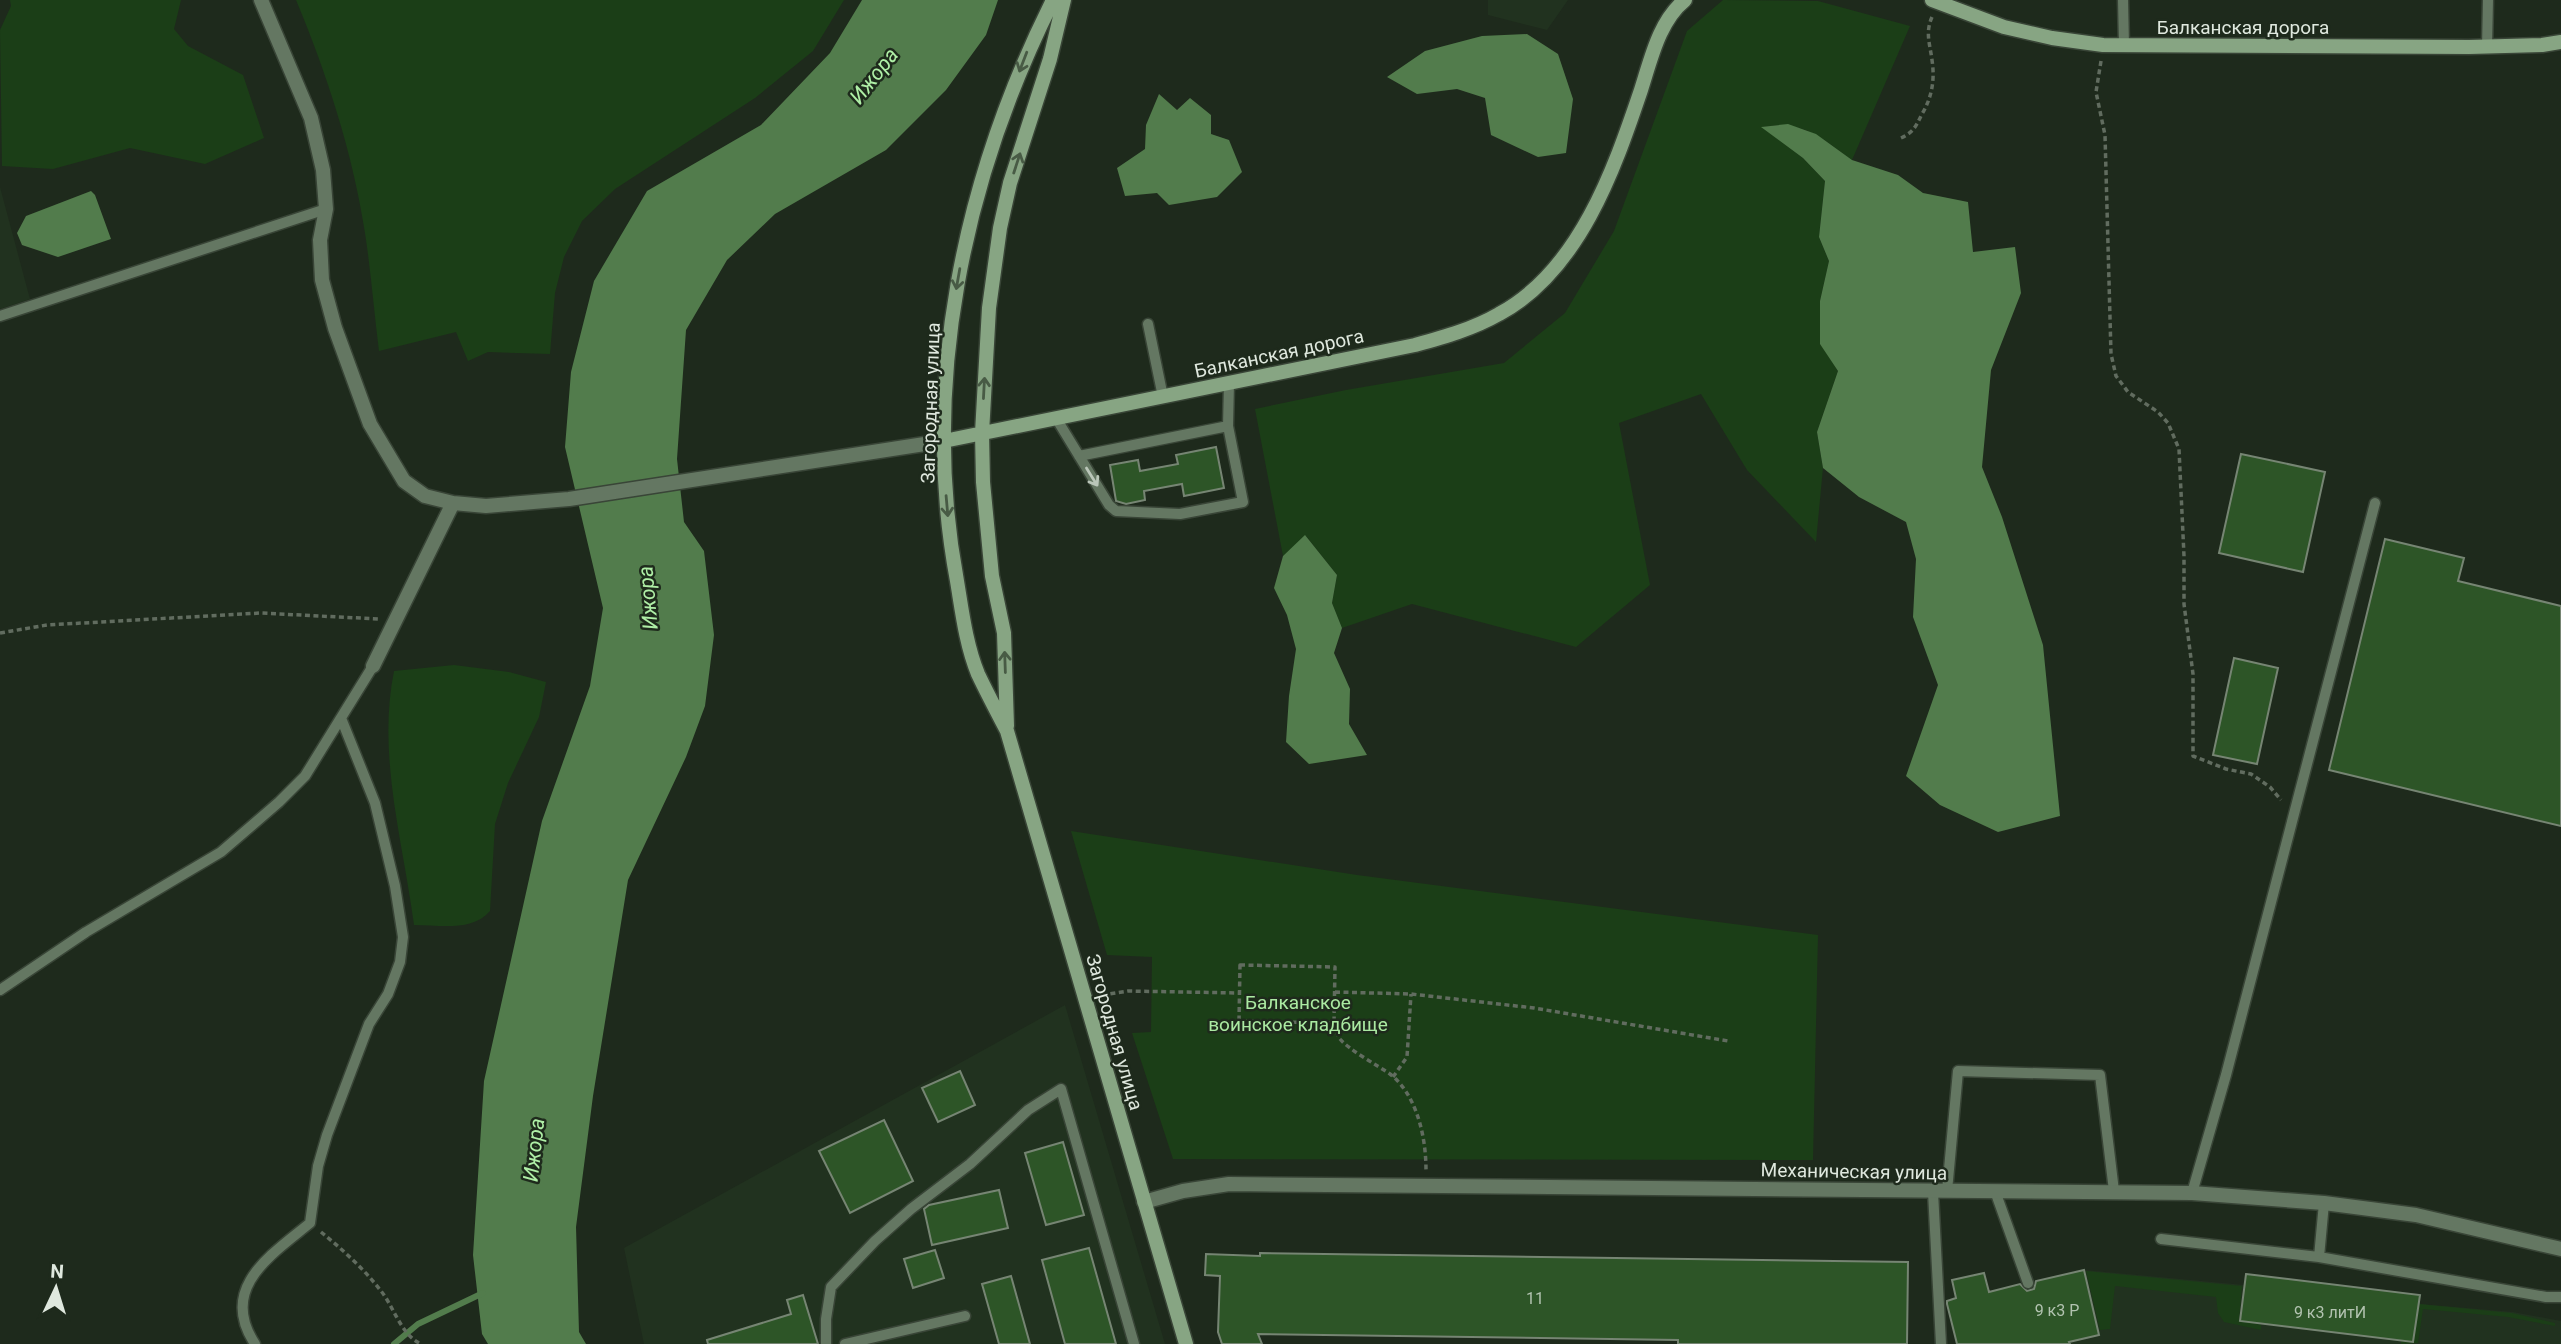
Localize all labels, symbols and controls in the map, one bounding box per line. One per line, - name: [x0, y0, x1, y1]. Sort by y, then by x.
- street label: Балканская дорога: [2157, 16, 2329, 39]
- water label: Ижора: [845, 43, 903, 109]
- one-way arrow: [1016, 50, 1029, 72]
- one-way arrow: [1011, 152, 1024, 174]
- one-way arrow: [951, 267, 964, 290]
- street label: Загородная улица: [916, 322, 945, 484]
- street label: Балканская дорога: [1192, 324, 1366, 383]
- one-way arrow: [977, 376, 990, 399]
- one-way arrow: [1085, 466, 1099, 486]
- one-way arrow: [941, 494, 954, 516]
- water label: Ижора: [633, 565, 663, 631]
- one-way arrow: [999, 651, 1012, 674]
- street label: Загородная улица: [1081, 952, 1148, 1113]
- park label: Балканское воинское кладбище: [1208, 991, 1388, 1036]
- water label: Ижора: [519, 1117, 549, 1183]
- street label: Механическая улица: [1761, 1158, 1947, 1185]
- north arrow: [21, 1253, 91, 1323]
- text: N: [50, 1260, 65, 1283]
- house number: 11: [1526, 1289, 1544, 1308]
- house number: 9 к3 Р: [2035, 1301, 2079, 1320]
- house number: 9 к3 литИ: [2294, 1303, 2366, 1322]

